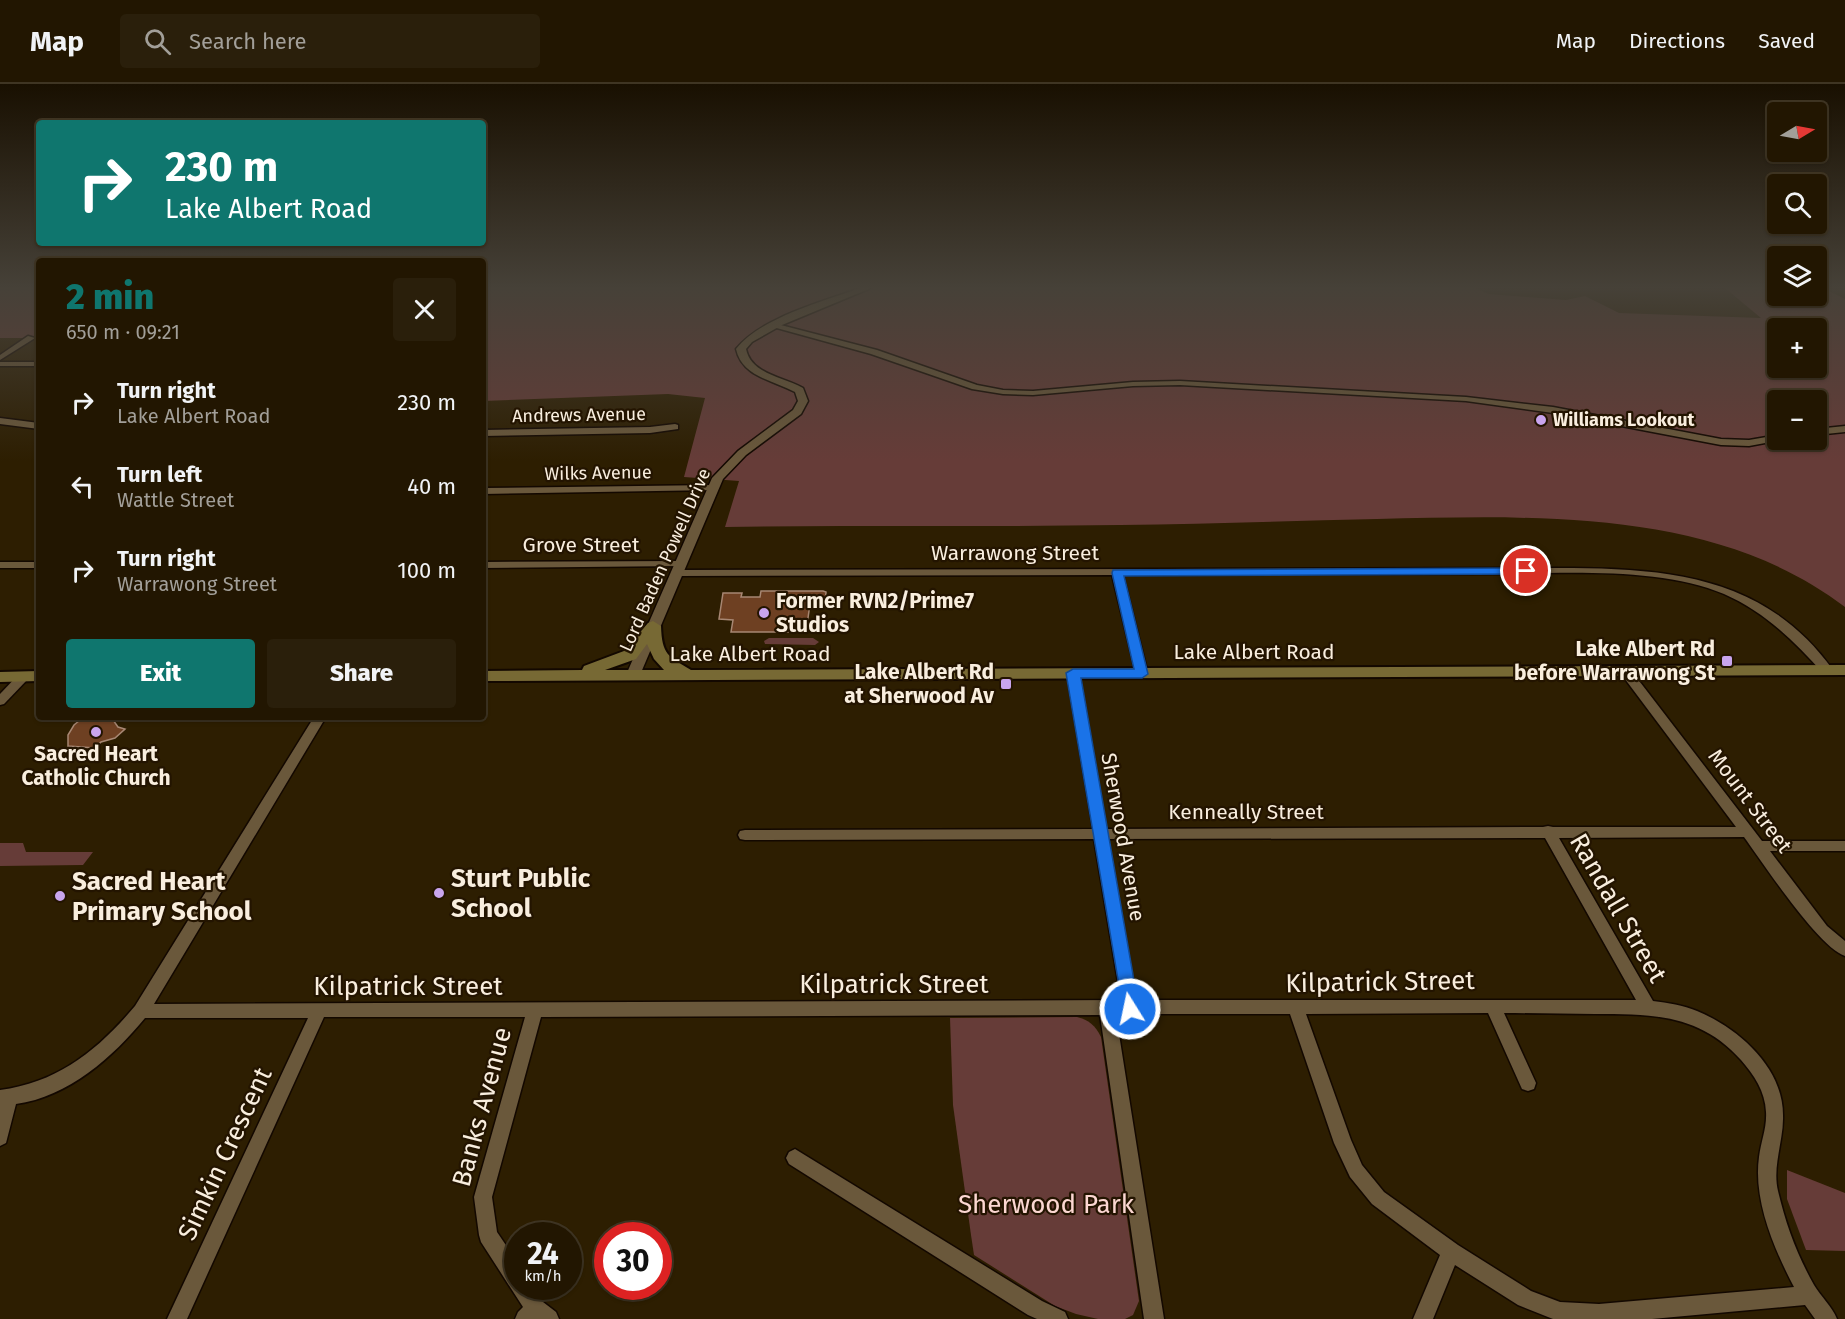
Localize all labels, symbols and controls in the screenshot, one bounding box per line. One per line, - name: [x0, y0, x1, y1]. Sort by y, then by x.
- search box: [120, 14, 540, 68]
- text: Map: [30, 25, 84, 58]
- icon: search: [141, 25, 174, 58]
- text: Search here: [189, 28, 307, 55]
- text: Map: [1556, 28, 1596, 54]
- text: Directions: [1629, 28, 1725, 54]
- text: Saved: [1758, 28, 1815, 54]
- north arrow: [1767, 102, 1827, 162]
- map controls: [1767, 102, 1827, 450]
- text: 230 m: [165, 142, 278, 192]
- icon: right: [66, 144, 144, 222]
- button: search: [1767, 174, 1827, 234]
- text: Lake Albert Road: [165, 193, 372, 225]
- button: layers: [1767, 246, 1827, 306]
- text: 2 min: [66, 275, 154, 319]
- button: close: [393, 278, 456, 341]
- button: +: [1767, 318, 1827, 378]
- text: 650 m · 09:21: [66, 320, 180, 344]
- text: Turn right: [117, 377, 216, 404]
- icon: right: [66, 386, 99, 419]
- text: 230 m: [397, 389, 456, 416]
- button: −: [1767, 390, 1827, 450]
- street label: Andrews Avenue: [512, 403, 646, 427]
- text: Lake Albert Road: [117, 404, 270, 428]
- place label: Williams Lookout: [1553, 409, 1695, 431]
- marker: Williams Lookout: [1534, 413, 1548, 427]
- text: Turn left: [117, 461, 202, 488]
- street label: Wilks Avenue: [544, 461, 652, 485]
- street label: Lord Baden Powell Drive: [615, 465, 715, 655]
- icon: left: [66, 470, 99, 503]
- text: 40 m: [407, 473, 456, 500]
- text: Wattle Street: [117, 488, 234, 512]
- street label: Grove Street: [522, 532, 640, 558]
- street label: Warrawong Street: [931, 540, 1099, 566]
- text: Turn right: [117, 545, 216, 572]
- pin: [1500, 545, 1551, 596]
- icon: right: [66, 554, 99, 587]
- icon: arrive: [1509, 554, 1542, 587]
- text: 100 m: [397, 557, 456, 584]
- text: Warrawong Street: [117, 572, 277, 596]
- place label: Former RVN2/Prime7 Studios: [776, 588, 974, 638]
- marker: Former RVN2/Prime7 Studios: [757, 606, 771, 620]
- place label: Lake Albert Rd before Warrawong St: [1514, 636, 1716, 686]
- button: Exit: [66, 639, 255, 708]
- button: Share: [267, 639, 456, 708]
- street label: Lake Albert Road: [1173, 639, 1335, 665]
- street label: Lake Albert Road: [669, 641, 831, 667]
- marker: Lake Albert Rd before Warrawong St: [1720, 654, 1734, 668]
- place label: Lake Albert Rd at Sherwood Av: [844, 659, 994, 709]
- marker: Lake Albert Rd at Sherwood Av: [999, 677, 1013, 691]
- marker: Sacred Heart Catholic Church: [89, 725, 103, 739]
- place label: Sacred Heart Catholic Church: [21, 741, 171, 791]
- street label: Mount Street: [1703, 744, 1798, 858]
- street label: Sherwood Avenue: [1095, 751, 1151, 923]
- street label: Kenneally Street: [1168, 799, 1324, 825]
- street label: Randall Street: [1563, 828, 1673, 989]
- place label: Sturt Public School: [451, 863, 591, 924]
- place label: Sacred Heart Primary School: [72, 866, 252, 927]
- marker: Sturt Public School: [432, 886, 446, 900]
- marker: Sacred Heart Primary School: [53, 889, 67, 903]
- street label: Kilpatrick Street: [1285, 965, 1476, 999]
- street label: Kilpatrick Street: [799, 969, 989, 1000]
- street label: Kilpatrick Street: [313, 971, 503, 1002]
- position arrow: [1098, 977, 1162, 1041]
- street label: Banks Avenue: [446, 1024, 518, 1190]
- street label: Simkin Crescent: [171, 1062, 279, 1245]
- park label: Sherwood Park: [958, 1189, 1135, 1220]
- speed limit sign: 30: [594, 1222, 672, 1300]
- text: 24: [527, 1236, 559, 1272]
- text: km/h: [524, 1267, 562, 1285]

